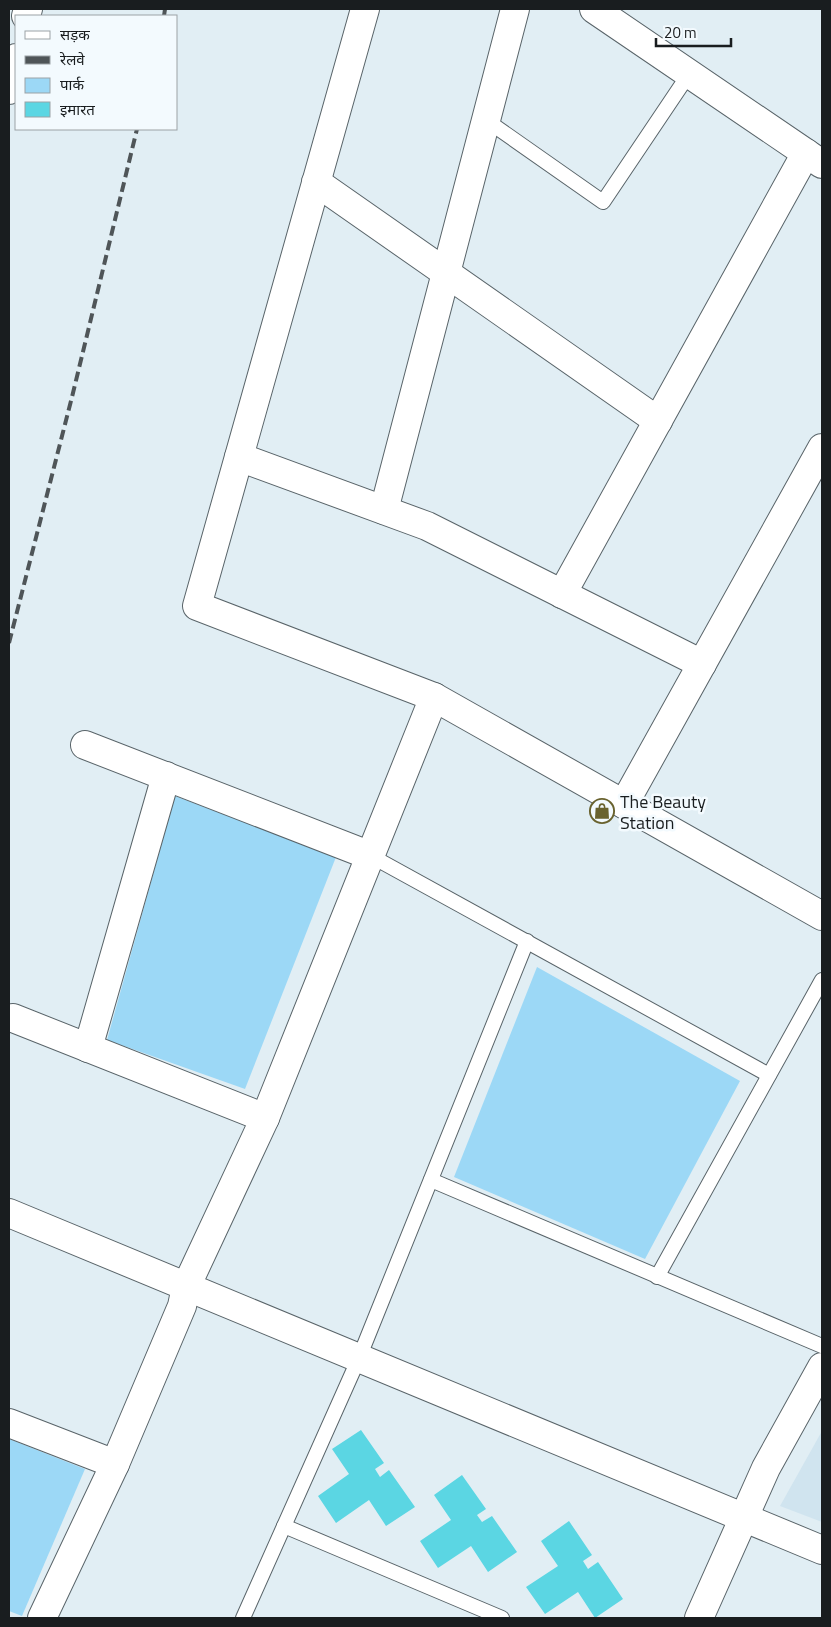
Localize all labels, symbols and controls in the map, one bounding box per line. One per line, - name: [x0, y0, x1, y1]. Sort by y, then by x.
- legend: [15, 15, 178, 130]
- scale bar: [656, 15, 731, 47]
- text: 20 m: [664, 21, 697, 44]
- text: सड़क: [60, 23, 90, 46]
- text: रेलवे: [59, 48, 85, 71]
- text: पार्क: [60, 73, 84, 96]
- text: इमारत: [60, 98, 95, 121]
- place label: The Beauty Station: [620, 788, 706, 836]
- shop icon: The Beauty Station: [589, 798, 615, 824]

